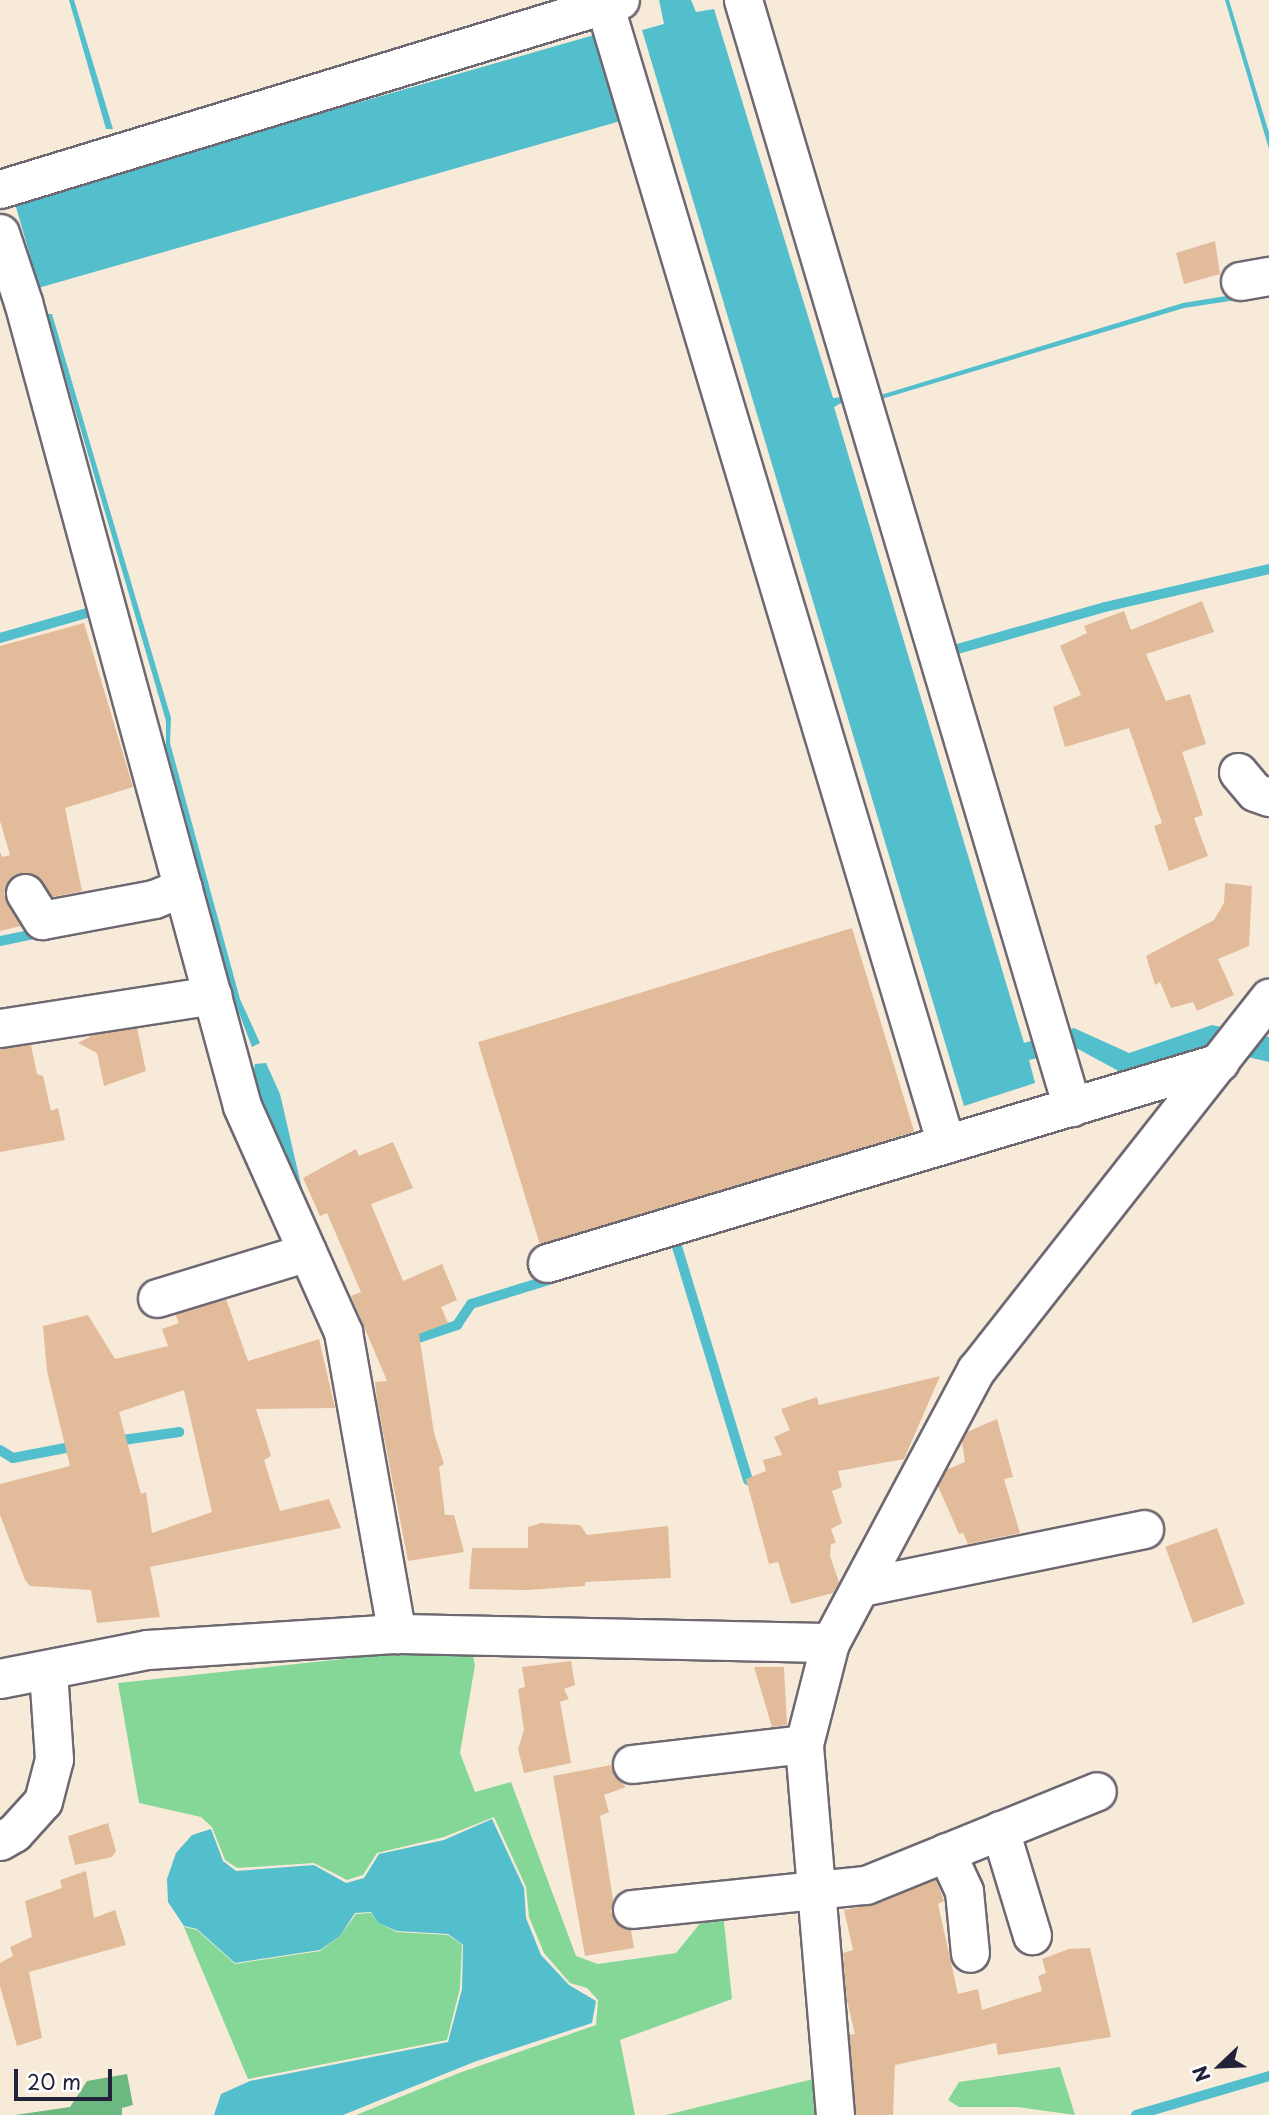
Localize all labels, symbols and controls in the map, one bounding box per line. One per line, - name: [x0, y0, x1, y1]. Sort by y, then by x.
- north arrow: [1185, 2031, 1255, 2101]
- scale bar: [18, 2056, 116, 2100]
- text: N: [1185, 2062, 1216, 2087]
- text: 20 m: [27, 2065, 81, 2097]

